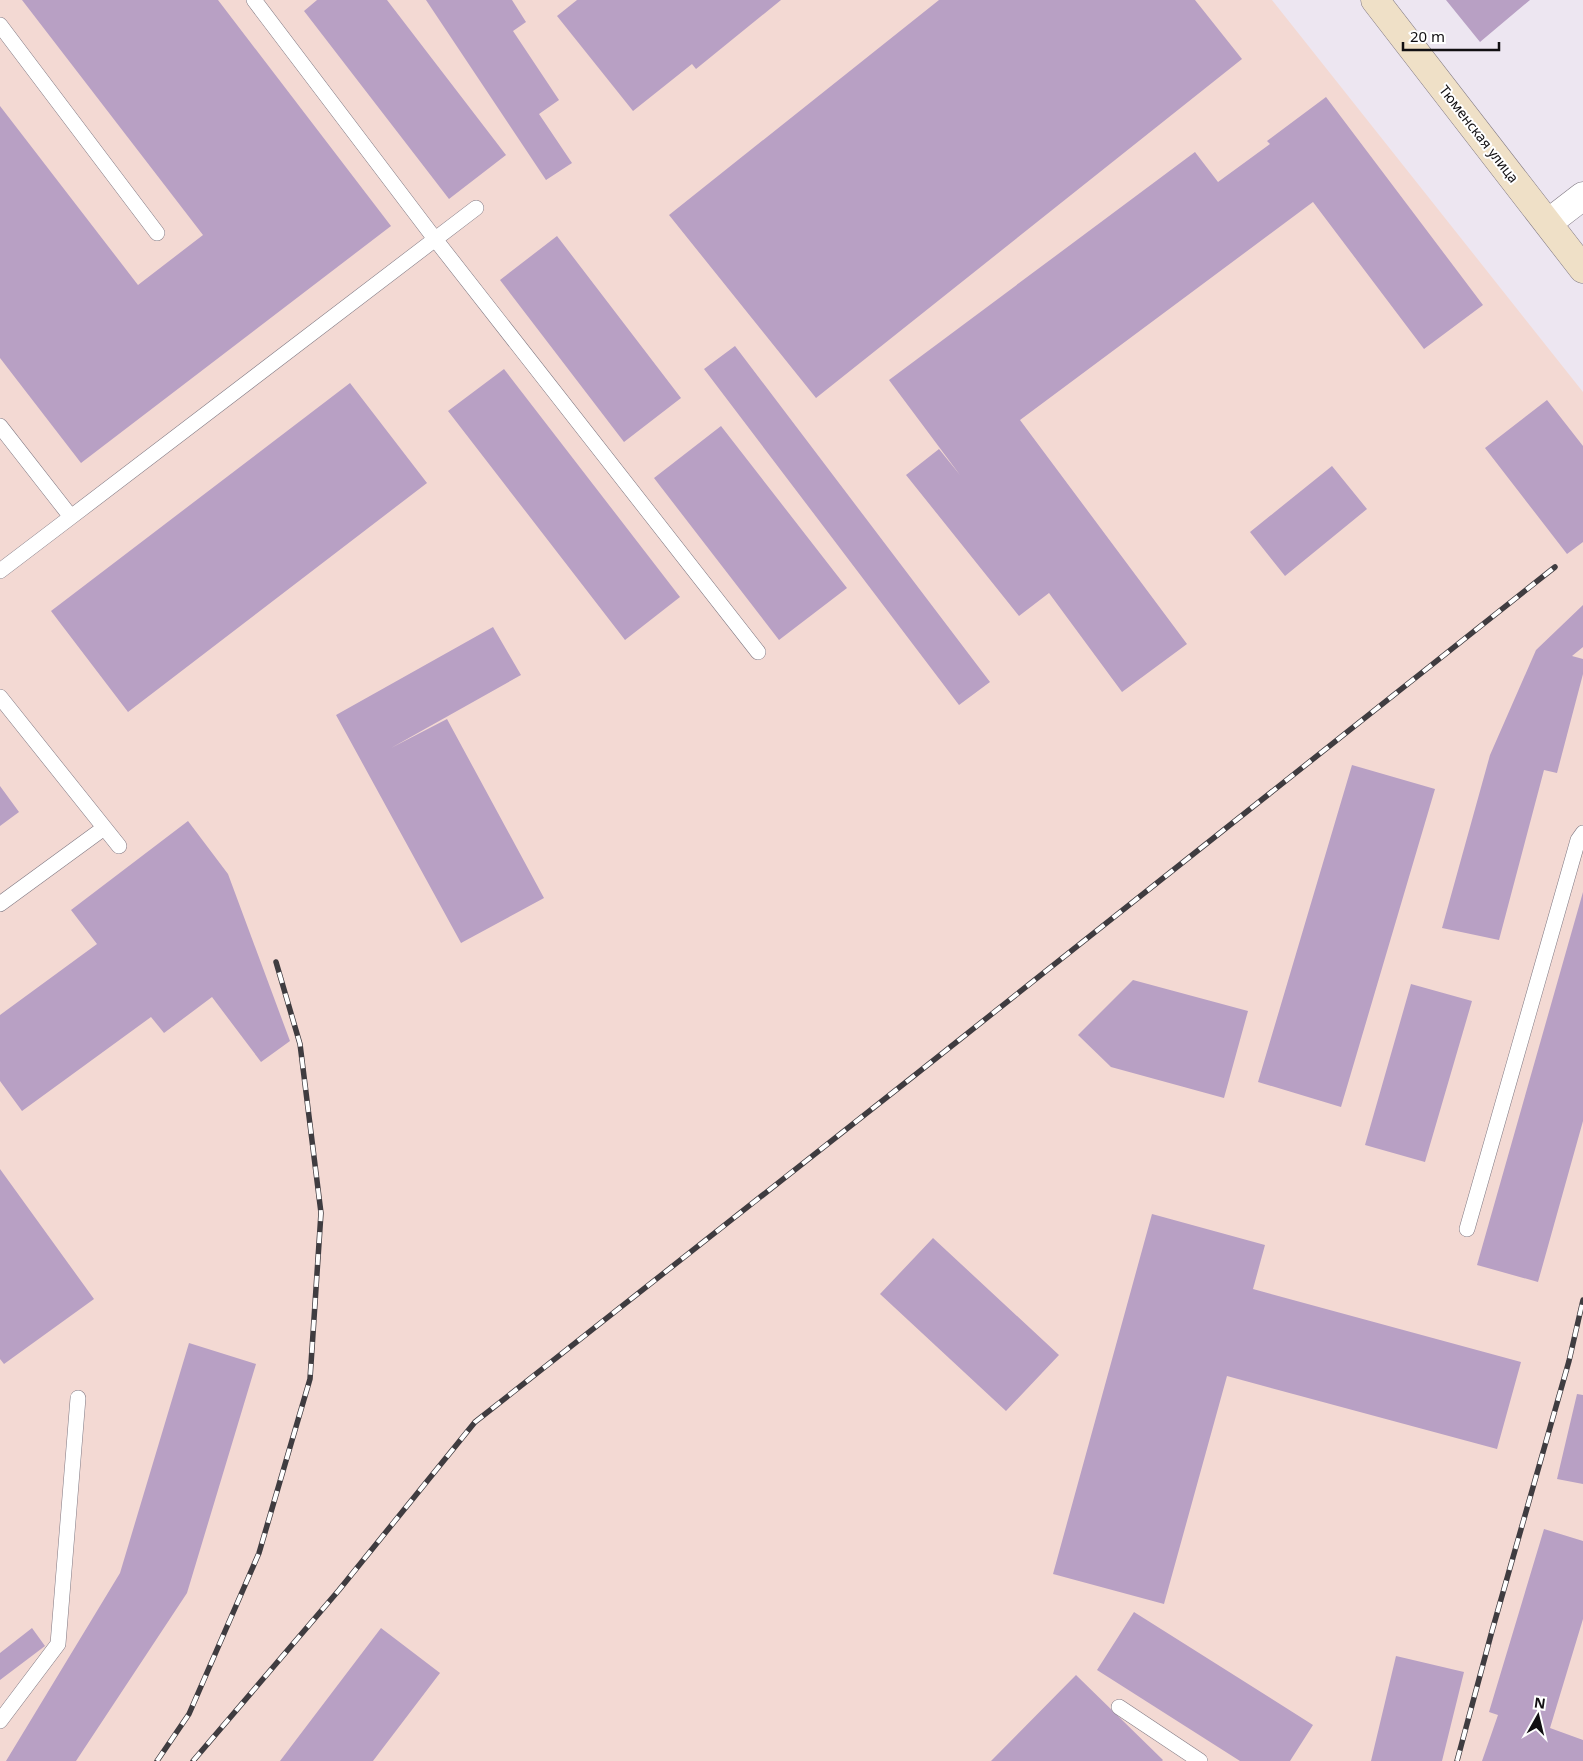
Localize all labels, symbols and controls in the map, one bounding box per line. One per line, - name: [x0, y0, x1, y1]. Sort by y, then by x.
- scale bar: [1403, 20, 1499, 52]
- text: 20 m: [1410, 26, 1445, 46]
- street label: Тюменская улица: [1435, 81, 1523, 186]
- north arrow: [1513, 1691, 1563, 1741]
- text: N: [1533, 1692, 1547, 1713]

